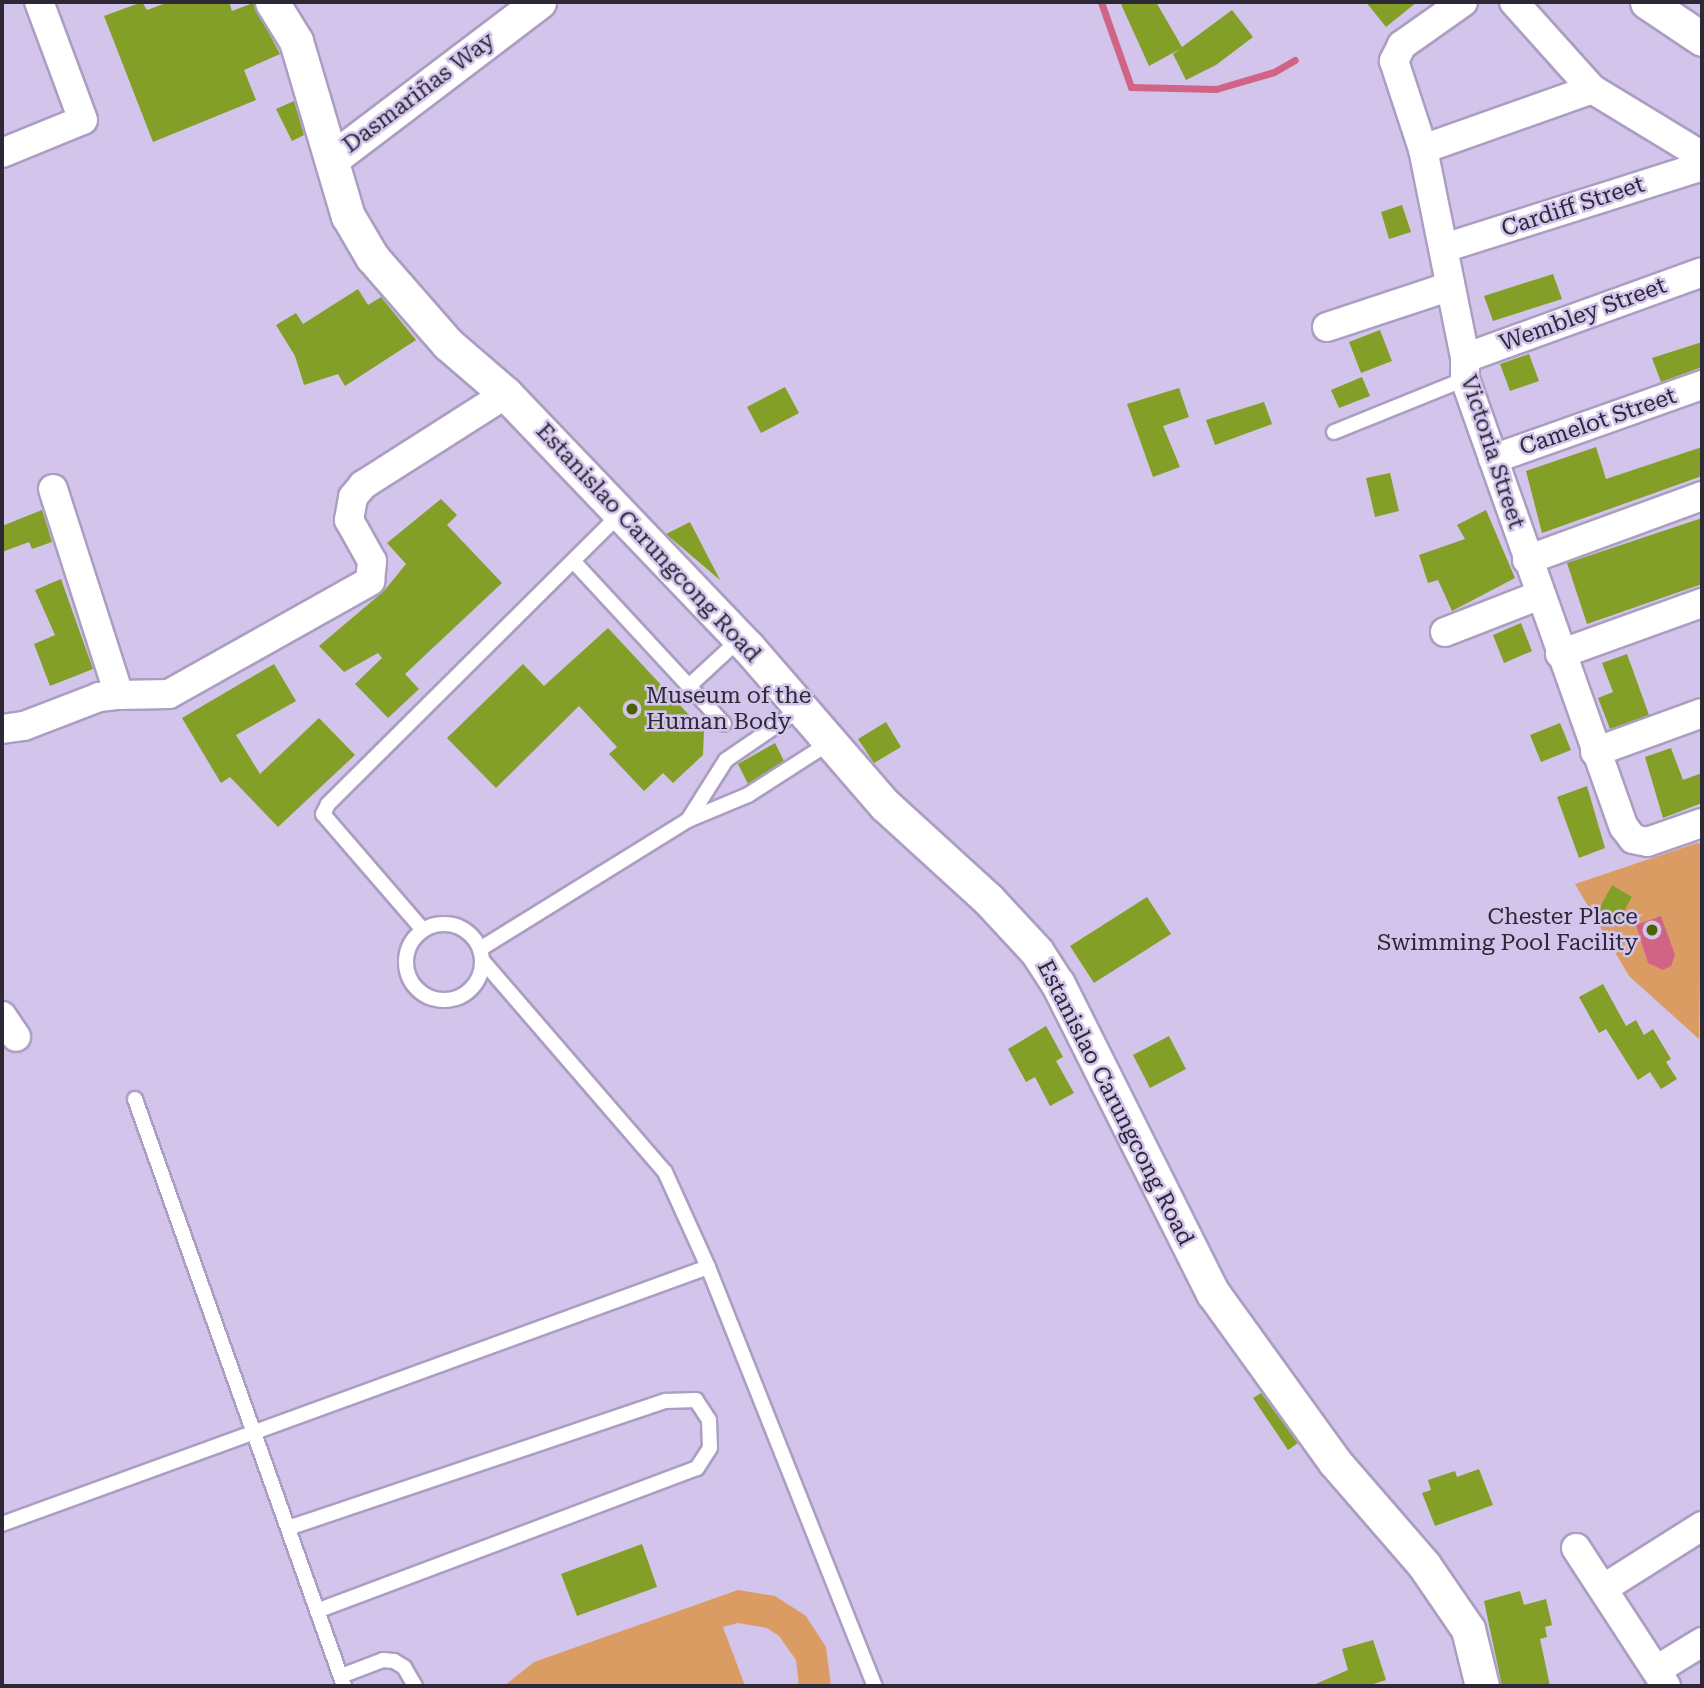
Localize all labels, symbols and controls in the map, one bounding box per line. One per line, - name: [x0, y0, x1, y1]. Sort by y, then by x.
- street label: Dasmariñas Way: [337, 27, 501, 159]
- street label: Cardiff Street: [1498, 171, 1648, 243]
- street label: Wembley Street: [1496, 272, 1670, 358]
- street label: Victoria Street: [1454, 372, 1530, 532]
- street label: Camelot Street: [1516, 382, 1680, 462]
- street label: Estanislao Carungcong Road: [530, 418, 766, 668]
- place label: Museum of the Human Body: [646, 682, 811, 736]
- marker: Museum of the Human Body: [624, 701, 640, 717]
- place label: Chester Place Swimming Pool Facility: [1377, 903, 1638, 957]
- marker: Chester Place Swimming Pool Facility: [1644, 922, 1660, 938]
- street label: Estanislao Carungcong Road: [1031, 956, 1199, 1250]

